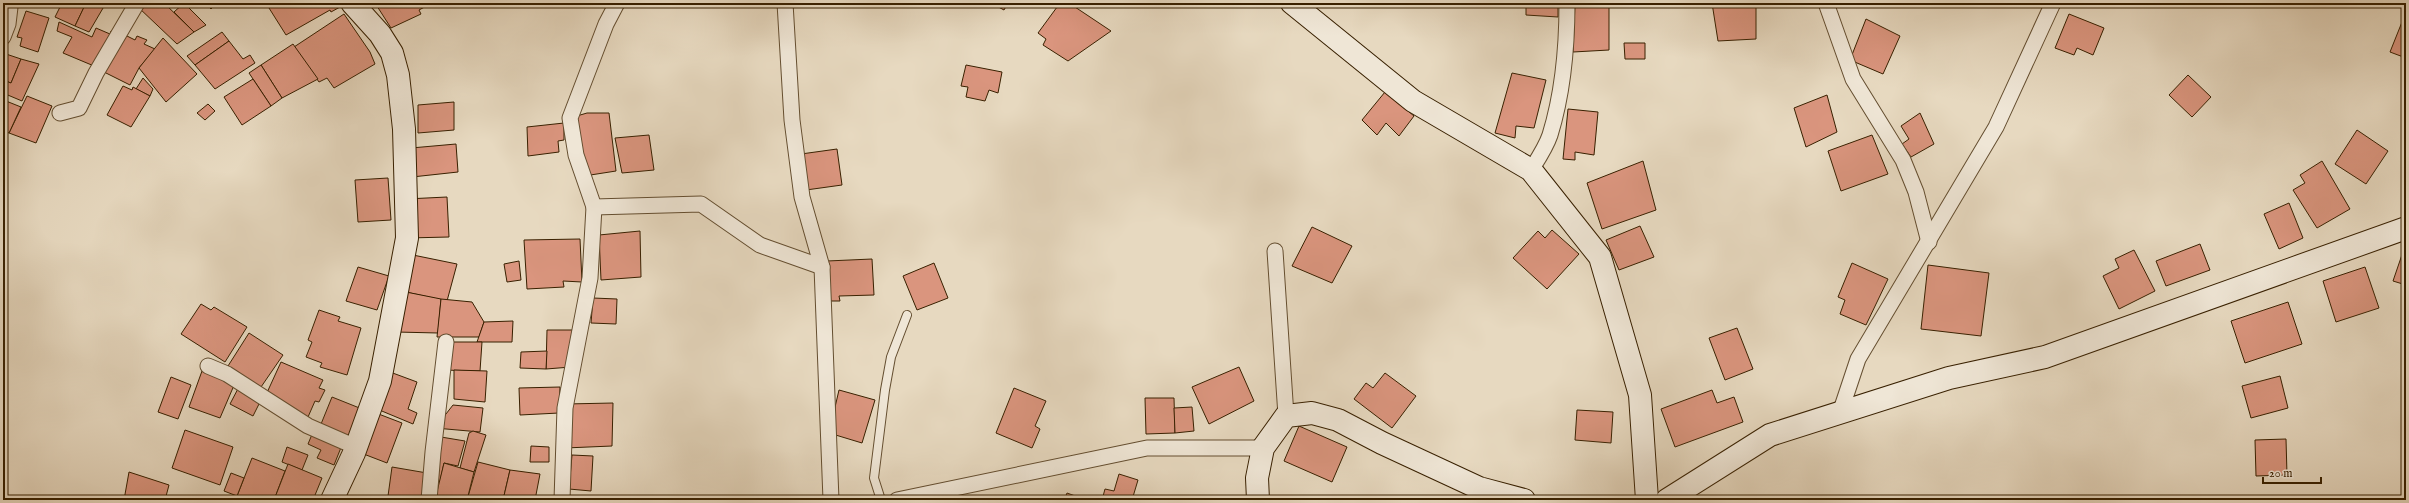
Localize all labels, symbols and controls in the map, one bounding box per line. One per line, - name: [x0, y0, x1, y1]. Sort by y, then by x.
- scale bar: [2263, 459, 2321, 485]
- text: 20 m: [2269, 466, 2292, 481]

